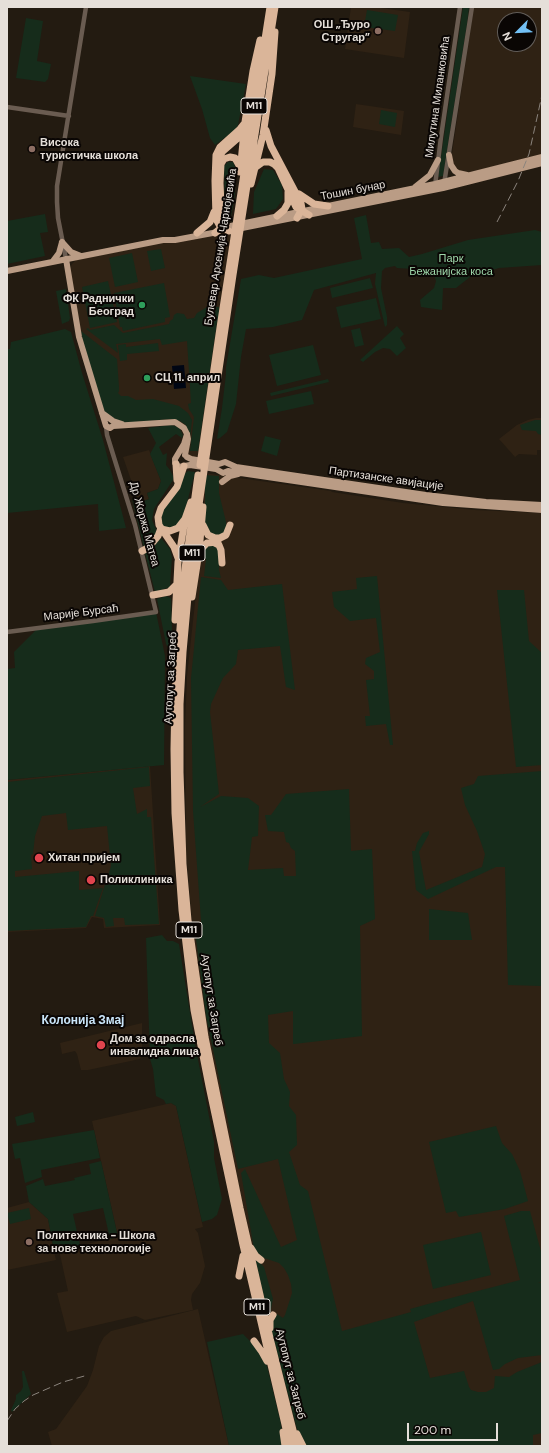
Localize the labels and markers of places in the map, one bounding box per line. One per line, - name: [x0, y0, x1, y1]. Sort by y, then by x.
- place label: ОШ „Ђуро Стругар”: [314, 18, 370, 44]
- marker: ОШ „Ђуро Стругар”: [373, 26, 383, 36]
- place label: Висока туристичка школа: [40, 136, 138, 162]
- marker: Висока туристичка школа: [27, 144, 37, 154]
- place label: ФК Раднички Београд: [63, 292, 134, 318]
- marker: ФК Раднички Београд: [137, 300, 147, 310]
- place label: СЦ 11. април: [155, 371, 220, 385]
- marker: СЦ 11. април: [142, 373, 152, 383]
- place label: Хитан пријем: [48, 851, 120, 865]
- marker: Хитан пријем: [33, 852, 45, 864]
- place label: Поликлиника: [100, 873, 173, 887]
- marker: Поликлиника: [85, 874, 97, 886]
- place label: Дом за одрасла инвалидна лица: [110, 1032, 199, 1058]
- marker: Дом за одрасла инвалидна лица: [95, 1039, 107, 1051]
- place label: Политехника - Школа за нове технологоије: [37, 1229, 155, 1255]
- marker: Политехника - Школа за нове технологоије: [24, 1237, 34, 1247]

